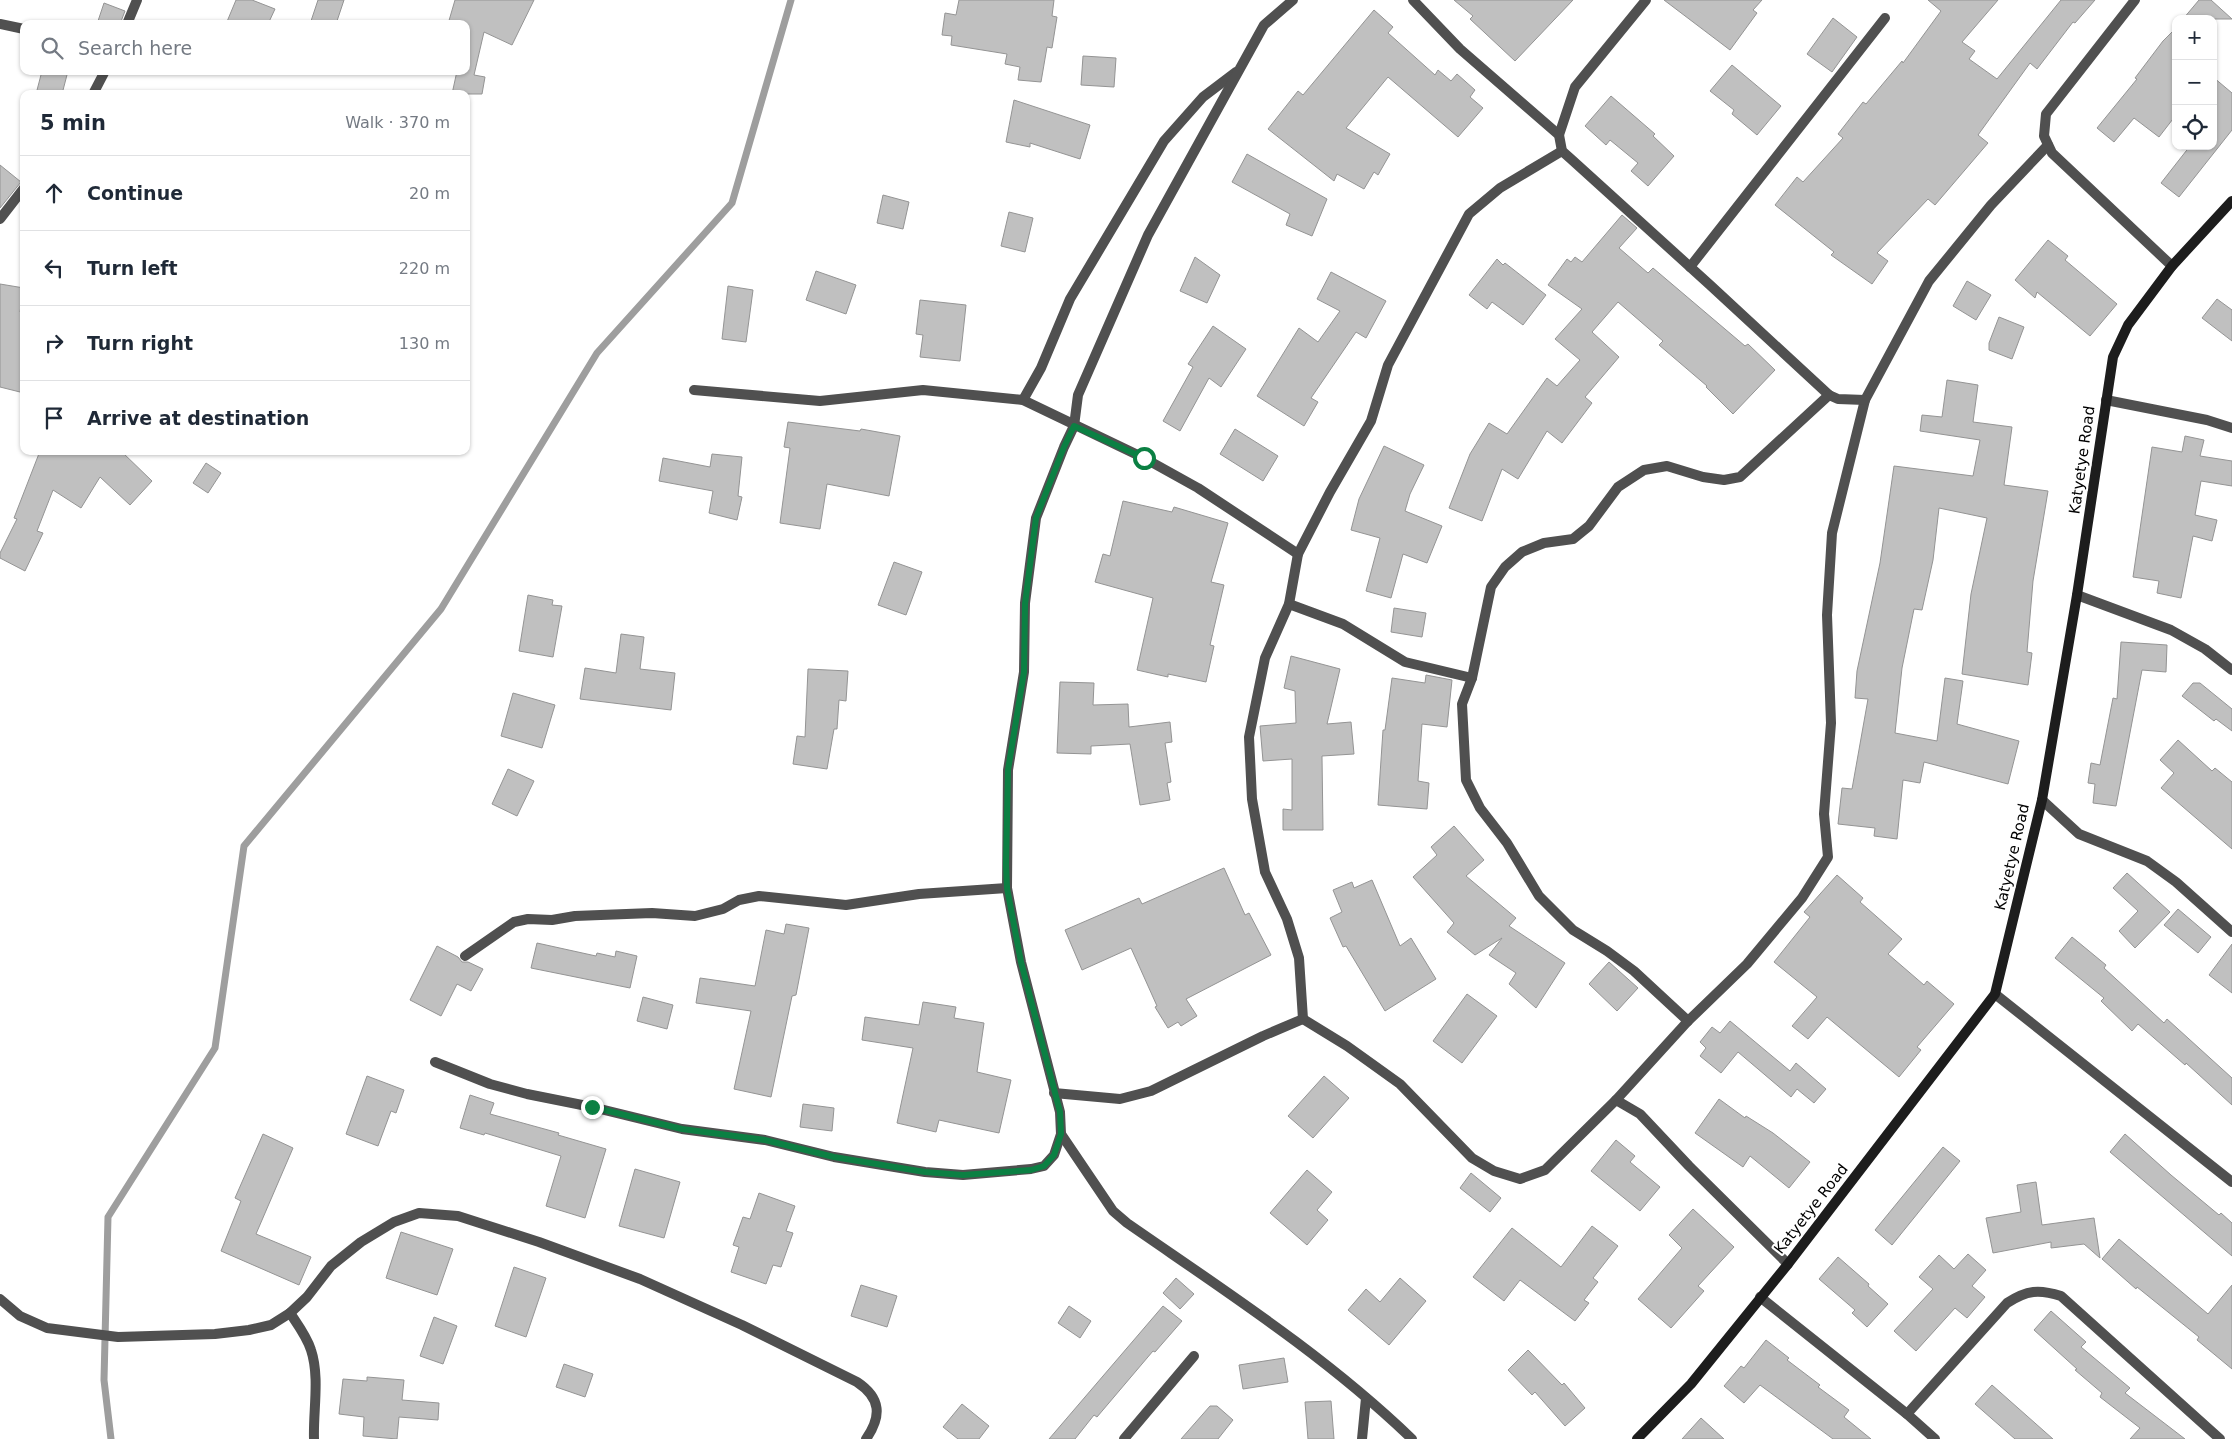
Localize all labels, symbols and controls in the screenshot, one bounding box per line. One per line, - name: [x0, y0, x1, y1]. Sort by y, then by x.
- map controls: [2172, 15, 2217, 150]
- button: +: [2172, 15, 2217, 60]
- search box: [20, 20, 470, 75]
- icon: search: [38, 34, 66, 62]
- text: Search here: [78, 37, 192, 59]
- button: −: [2172, 60, 2217, 105]
- button: locate: [2172, 105, 2217, 150]
- text: 5 min: [40, 111, 106, 135]
- text: Walk · 370 m: [345, 113, 450, 132]
- icon: ahead: [40, 179, 68, 207]
- text: Continue: [87, 182, 183, 204]
- text: 20 m: [409, 184, 450, 203]
- icon: left: [40, 254, 68, 282]
- text: Turn left: [87, 257, 178, 279]
- text: 220 m: [399, 259, 450, 278]
- icon: right: [40, 329, 68, 357]
- text: Turn right: [87, 332, 193, 354]
- text: 130 m: [399, 334, 450, 353]
- icon: arrive: [40, 404, 68, 432]
- street label: Katyetye Road: [2065, 405, 2099, 515]
- text: Arrive at destination: [87, 407, 309, 429]
- route start: [1133, 447, 1156, 470]
- street label: Katyetye Road: [1991, 802, 2033, 912]
- route end: [581, 1096, 604, 1119]
- street label: Katyetye Road: [1770, 1160, 1852, 1258]

